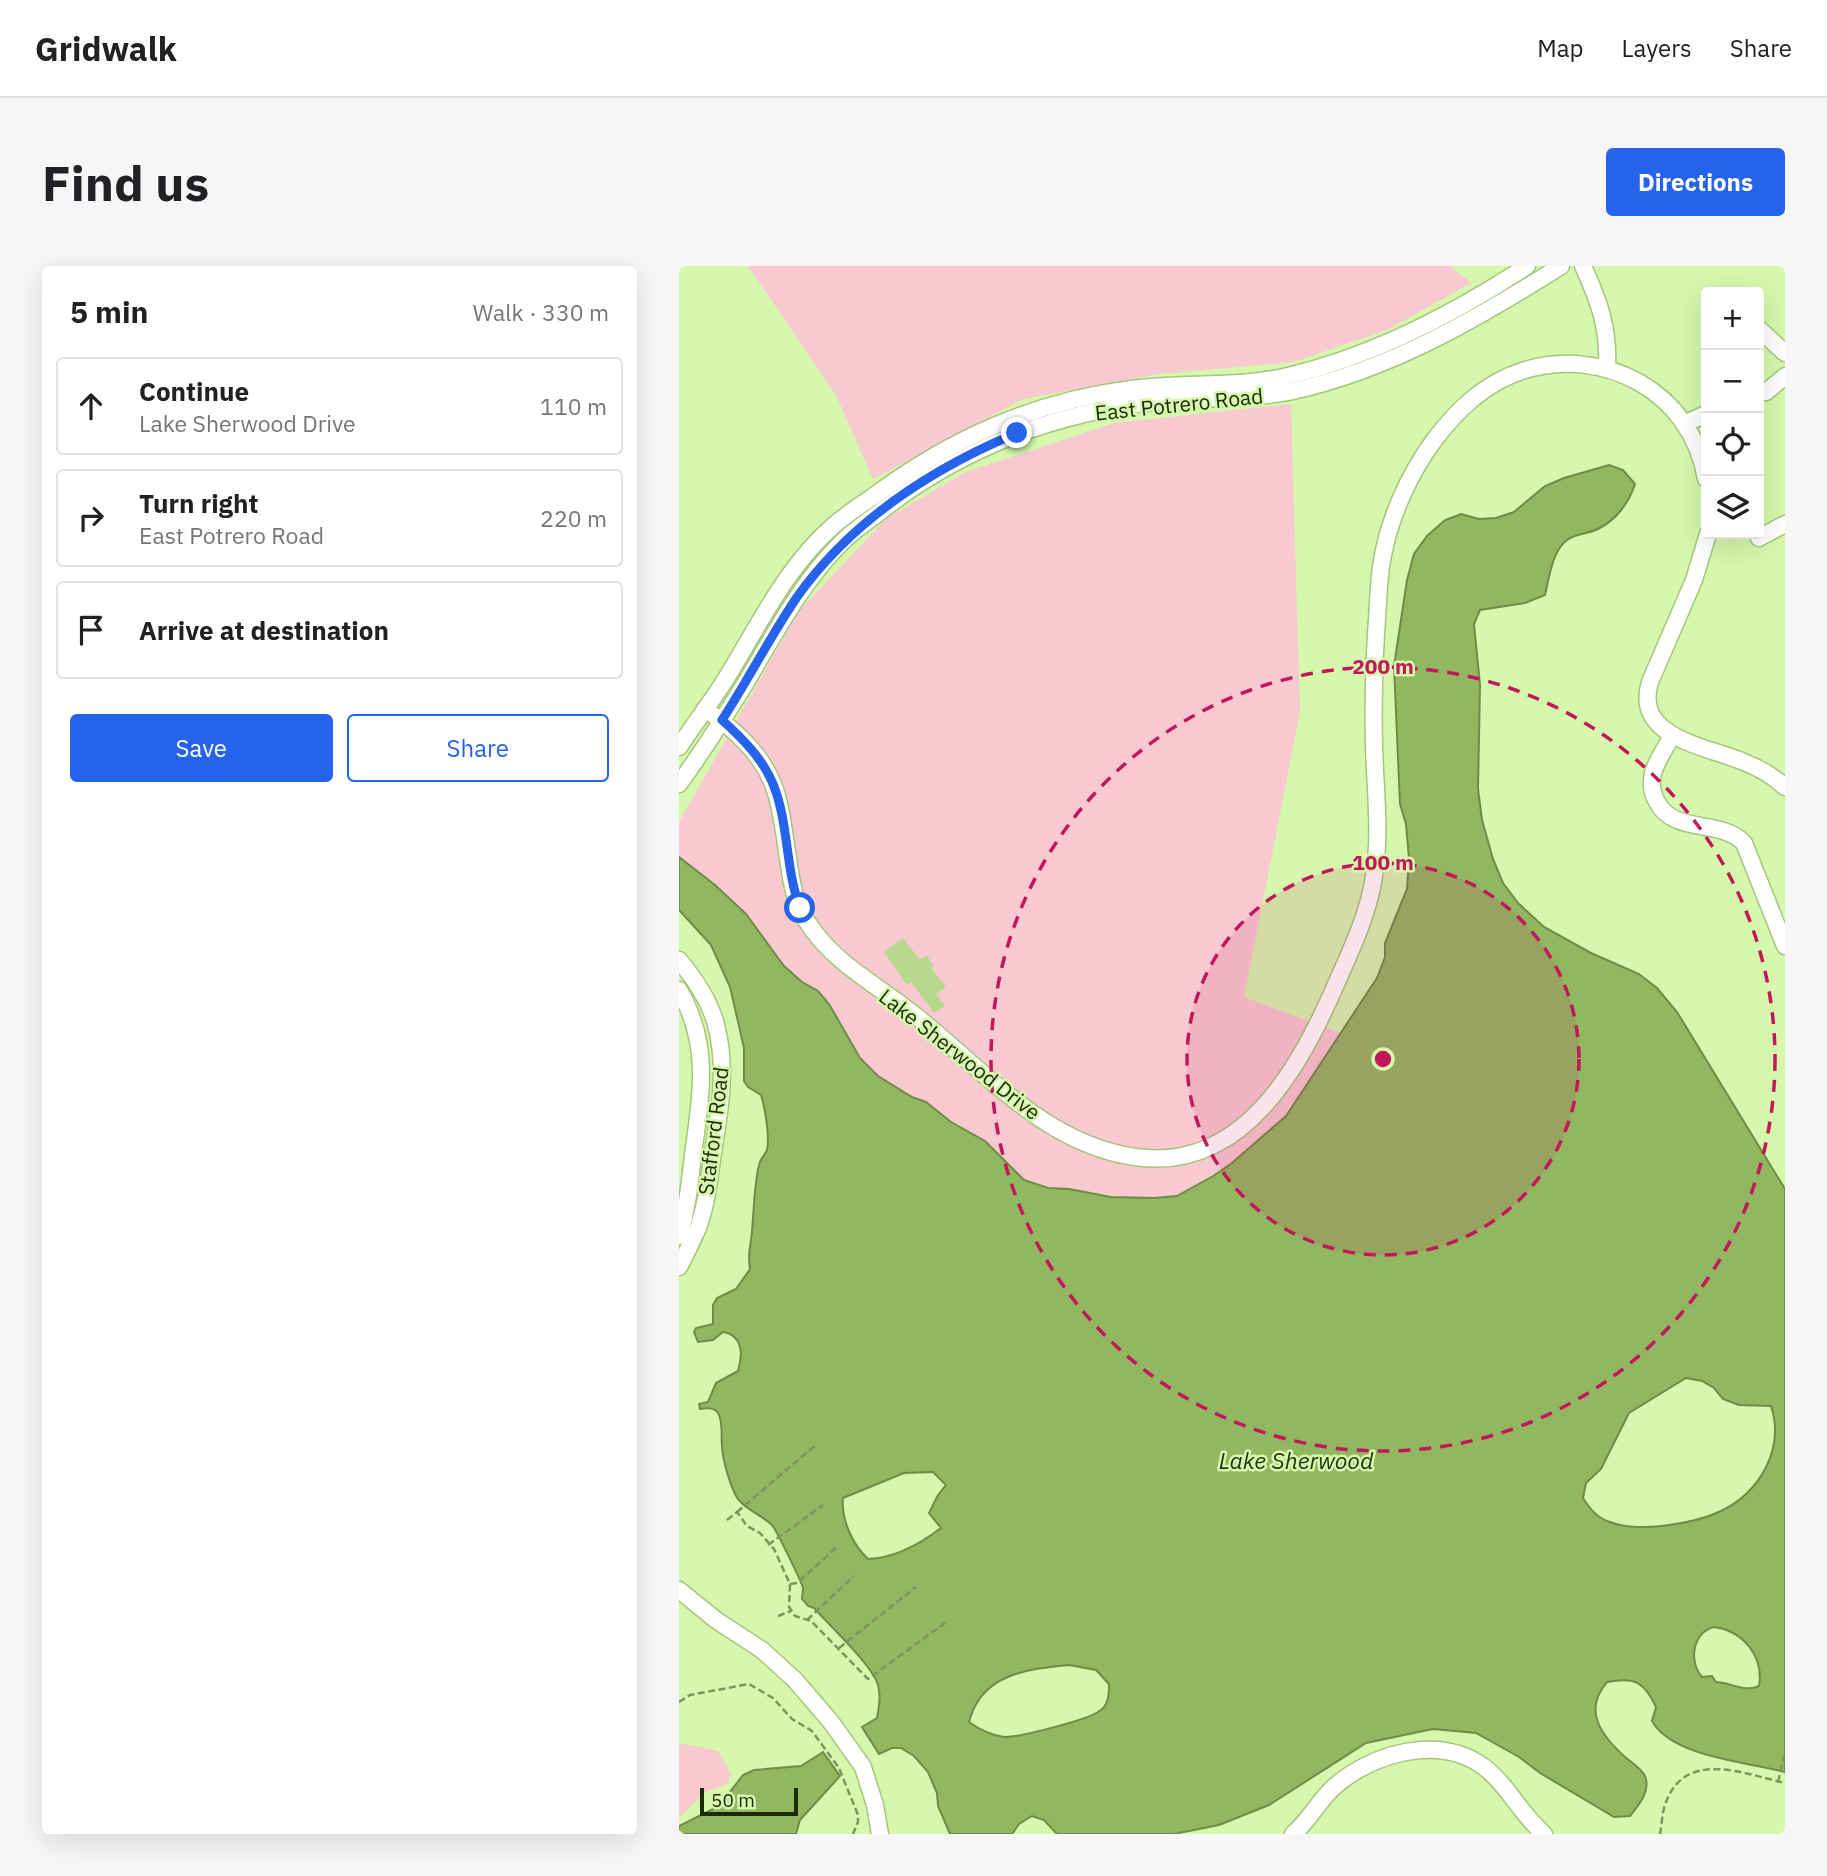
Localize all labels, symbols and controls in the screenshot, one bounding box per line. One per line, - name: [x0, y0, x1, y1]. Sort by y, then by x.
- text: Gridwalk: [35, 27, 177, 70]
- text: Map: [1537, 32, 1584, 64]
- text: Layers: [1622, 32, 1692, 64]
- text: Share: [1730, 32, 1792, 64]
- button: Directions: [1606, 148, 1785, 216]
- text: Find us: [42, 151, 209, 214]
- map controls: [1701, 287, 1764, 539]
- button: +: [1701, 287, 1764, 350]
- text: 5 min: [70, 292, 148, 331]
- text: Walk · 330 m: [473, 297, 609, 327]
- button: −: [1701, 350, 1764, 413]
- text: Continue: [139, 374, 249, 408]
- street label: East Potrero Road: [1093, 381, 1265, 427]
- icon: ahead: [72, 387, 110, 425]
- text: 110 m: [540, 391, 607, 421]
- text: Lake Sherwood Drive: [139, 408, 356, 438]
- button: locate: [1701, 413, 1764, 476]
- route end: [1001, 417, 1032, 448]
- button: layers: [1701, 476, 1764, 539]
- text: Turn right: [139, 486, 258, 520]
- icon: right: [72, 499, 110, 537]
- text: 220 m: [540, 503, 607, 533]
- text: East Potrero Road: [139, 520, 324, 550]
- icon: arrive: [72, 611, 110, 649]
- text: Arrive at destination: [139, 613, 389, 647]
- text: 200 m: [1352, 652, 1414, 680]
- button: Save: [70, 714, 333, 782]
- button: Share: [347, 714, 609, 782]
- text: 100 m: [1352, 848, 1414, 876]
- route start: [784, 892, 815, 923]
- street label: Lake Sherwood Drive: [873, 982, 1047, 1126]
- centre of rings: [1371, 1047, 1395, 1071]
- street label: Stafford Road: [691, 1065, 735, 1197]
- water label: Lake Sherwood: [1219, 1445, 1374, 1475]
- scale bar: [700, 1785, 798, 1817]
- text: 50 m: [711, 1788, 755, 1812]

